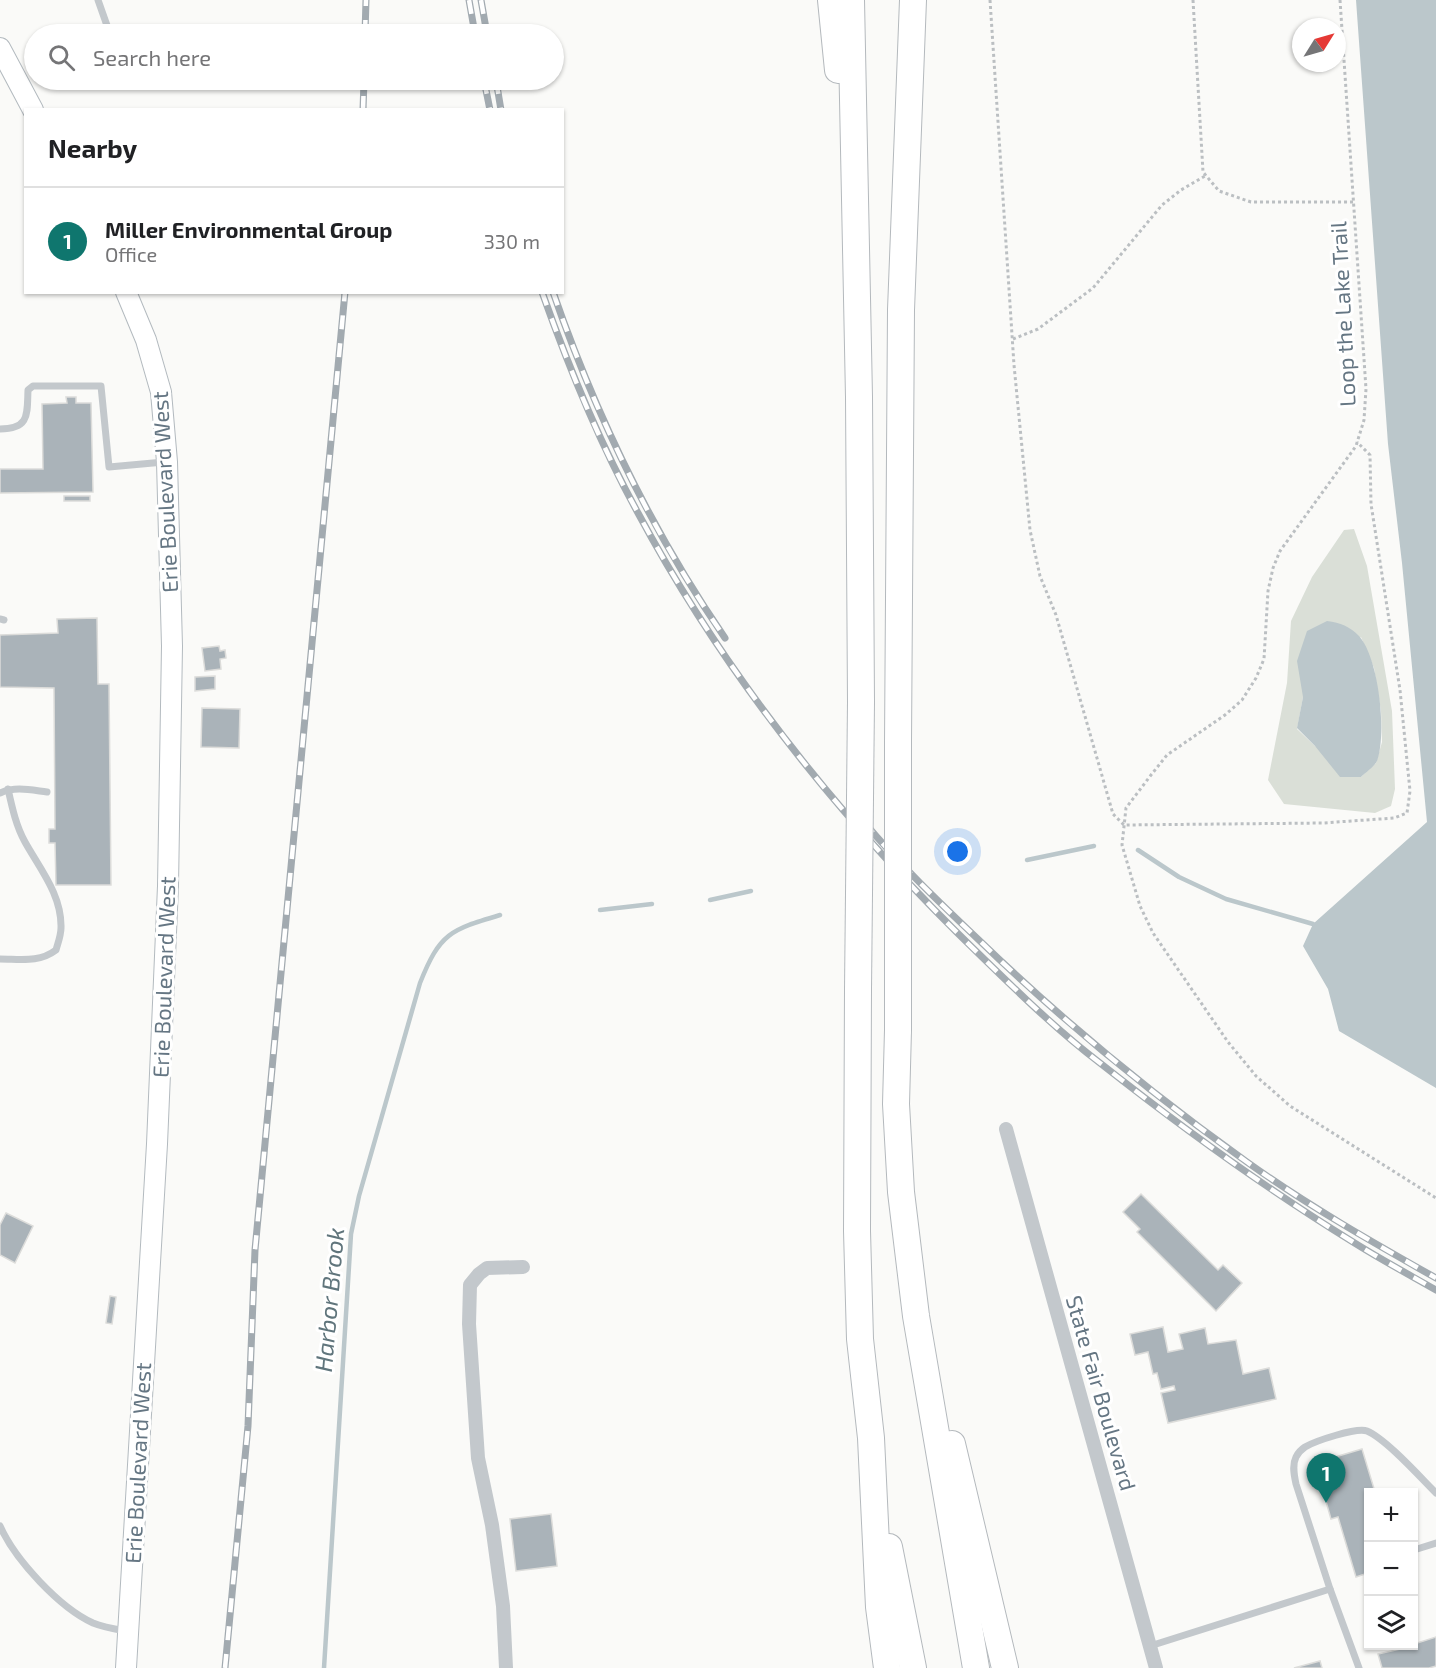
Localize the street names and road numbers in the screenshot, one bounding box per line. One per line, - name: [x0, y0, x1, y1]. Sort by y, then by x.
- street label: Loop the Lake Trail: [1324, 220, 1360, 407]
- street label: Erie Boulevard West: [146, 391, 182, 593]
- street label: Erie Boulevard West: [146, 876, 180, 1078]
- street label: State Fair Boulevard: [1062, 1292, 1142, 1493]
- street label: Erie Boulevard West: [119, 1362, 155, 1564]

